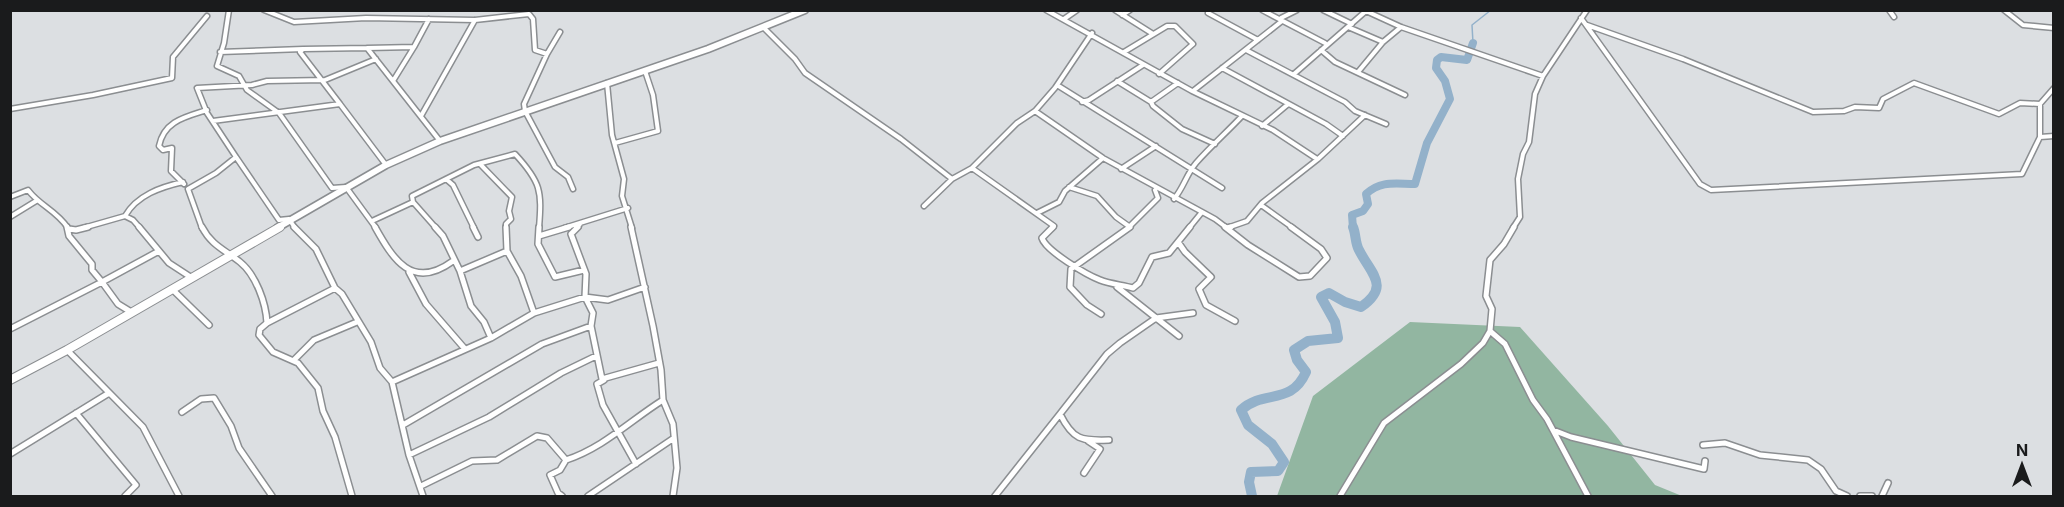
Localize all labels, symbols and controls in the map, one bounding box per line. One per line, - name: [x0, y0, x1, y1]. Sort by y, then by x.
- north arrow: [1992, 435, 2052, 495]
- text: N: [2016, 440, 2028, 460]

